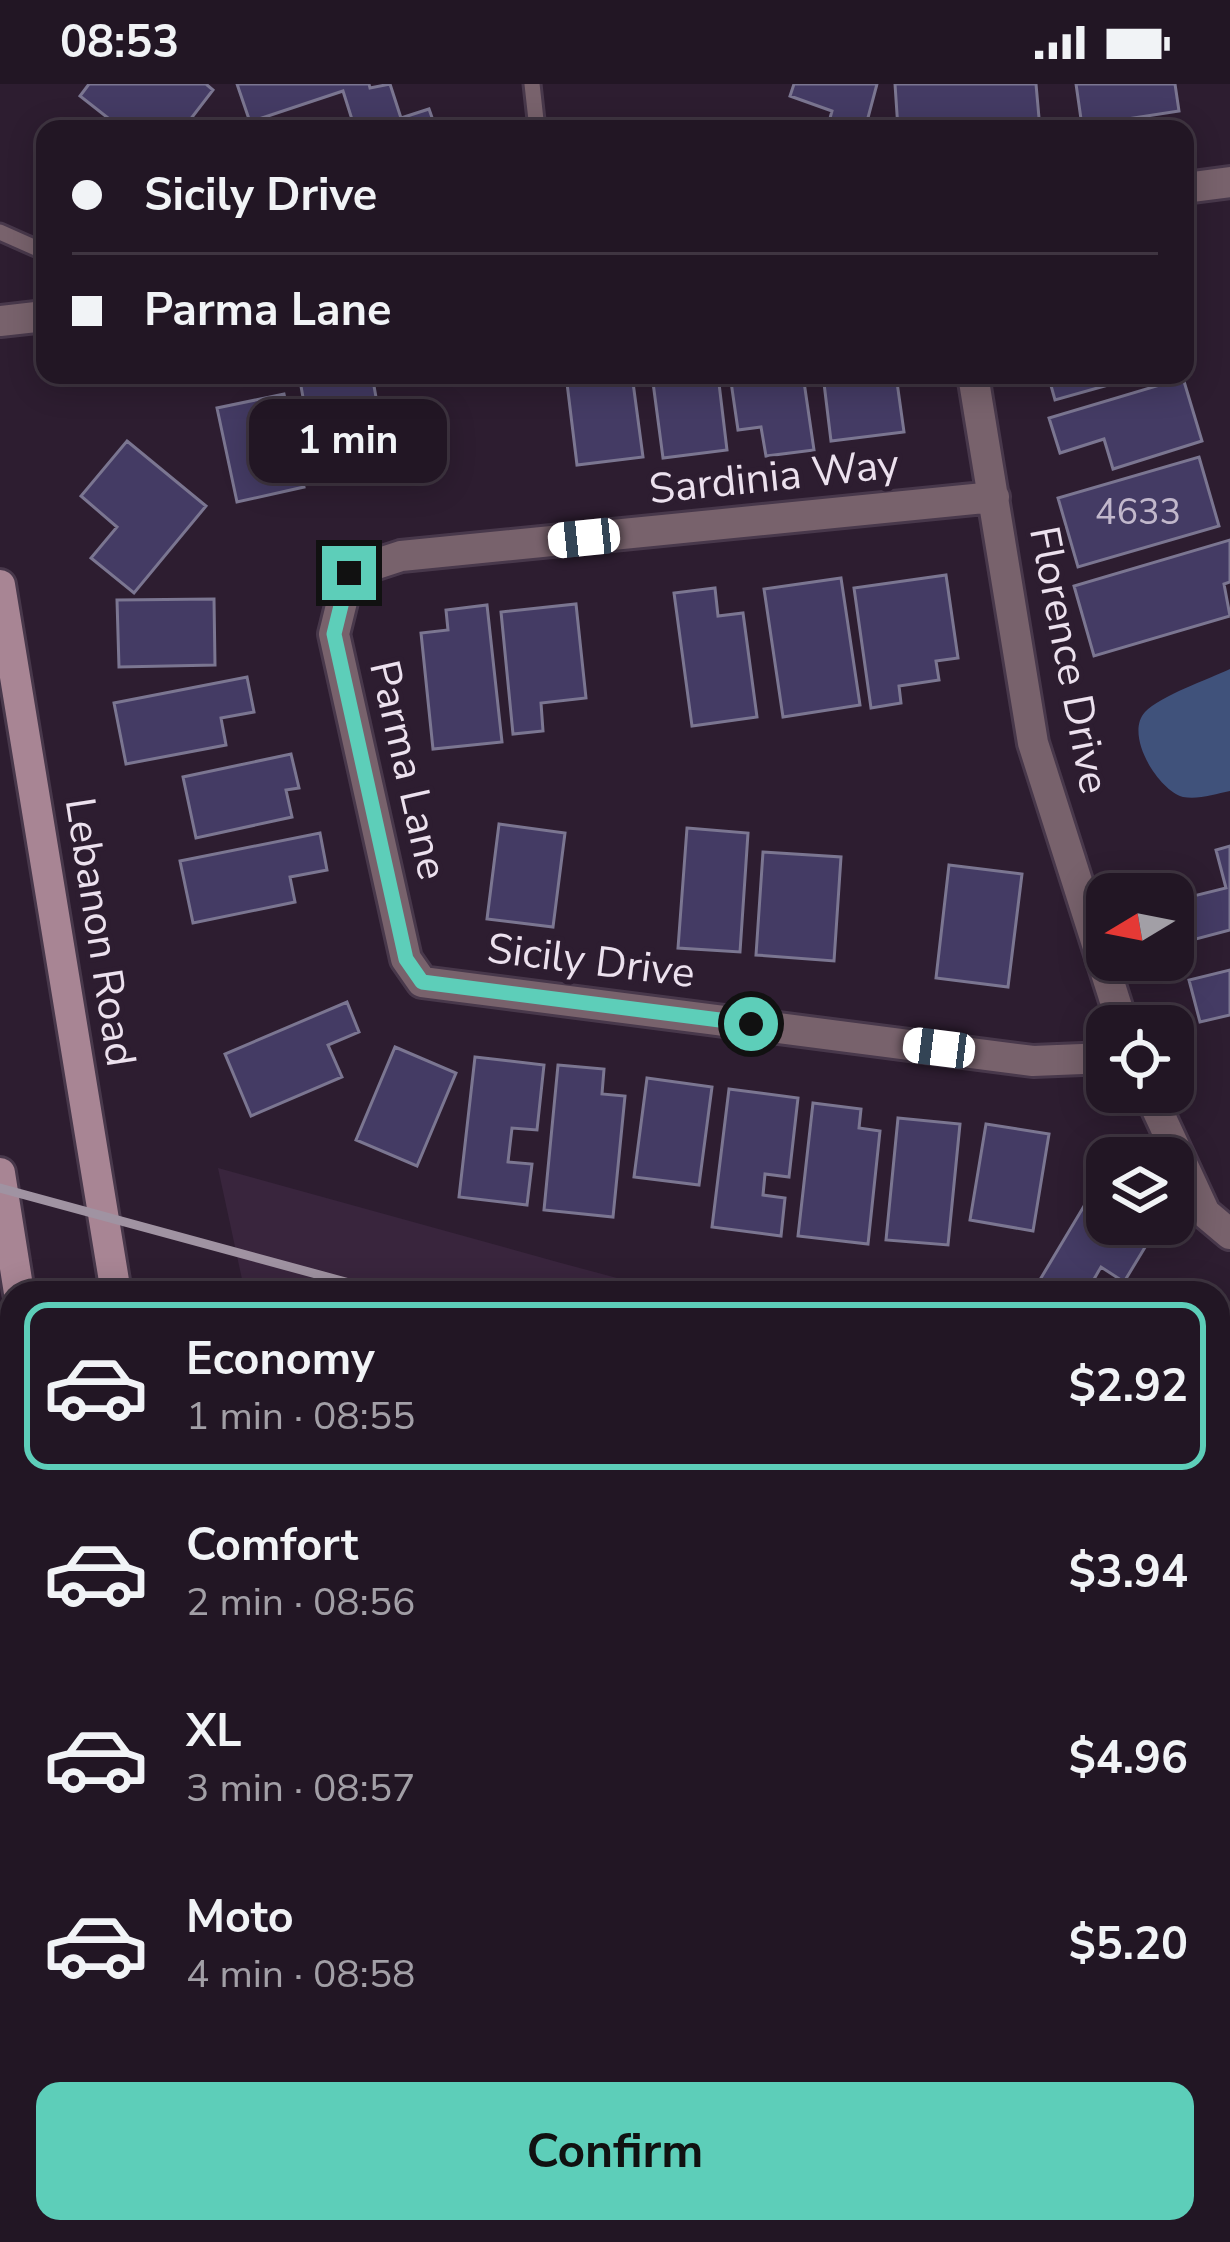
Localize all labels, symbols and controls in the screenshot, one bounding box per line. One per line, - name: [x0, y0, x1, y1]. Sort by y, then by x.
- text: 08:53: [60, 12, 179, 73]
- text: Sicily Drive: [144, 165, 377, 226]
- text: Parma Lane: [144, 280, 391, 341]
- callout: 1 min: [250, 399, 448, 483]
- text: 1 min: [298, 414, 398, 467]
- street label: Sardinia Way: [646, 435, 902, 518]
- house number: 4633: [1095, 488, 1181, 537]
- car: [546, 516, 622, 560]
- street label: Florence Drive: [1015, 521, 1123, 799]
- route end: [322, 546, 376, 600]
- street label: Parma Lane: [355, 655, 461, 885]
- street label: Lebanon Road: [51, 794, 149, 1070]
- north arrow: [1086, 873, 1194, 981]
- map controls: [1086, 873, 1194, 1245]
- street label: Sicily Drive: [484, 920, 698, 1002]
- route start: [724, 997, 778, 1051]
- button: locate: [1086, 1005, 1194, 1113]
- car: [901, 1026, 977, 1070]
- button: layers: [1086, 1137, 1194, 1245]
- text: Economy: [186, 1329, 375, 1390]
- icon: car: [42, 1332, 150, 1440]
- text: $2.92: [1069, 1356, 1188, 1417]
- text: 1 min · 08:55: [186, 1390, 415, 1443]
- text: Comfort: [186, 1515, 358, 1576]
- icon: car: [42, 1518, 150, 1626]
- text: $3.94: [1069, 1542, 1188, 1603]
- text: 2 min · 08:56: [186, 1576, 415, 1629]
- text: XL: [186, 1701, 242, 1762]
- icon: car: [42, 1704, 150, 1812]
- text: $4.96: [1069, 1728, 1188, 1789]
- text: 3 min · 08:57: [186, 1762, 415, 1815]
- text: Moto: [186, 1887, 294, 1948]
- icon: car: [42, 1890, 150, 1998]
- text: $5.20: [1069, 1914, 1188, 1975]
- text: 4 min · 08:58: [186, 1948, 415, 2001]
- button: Confirm: [36, 2082, 1194, 2220]

